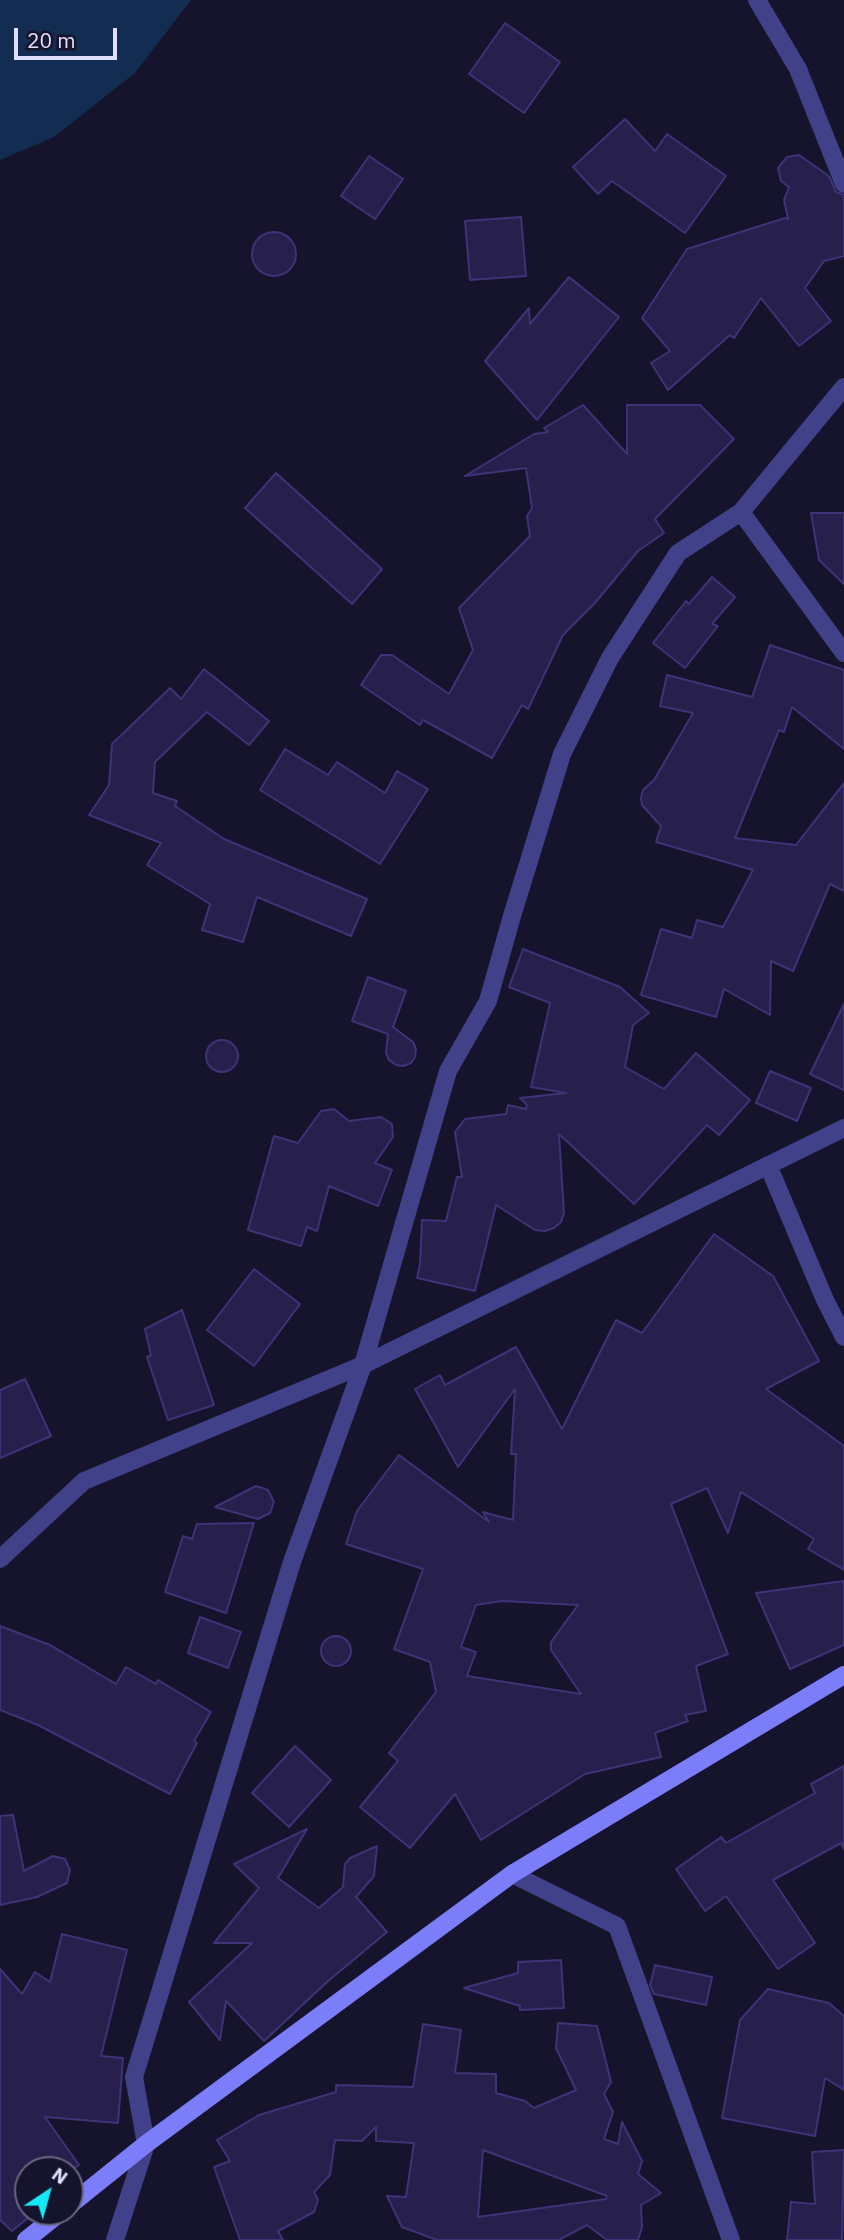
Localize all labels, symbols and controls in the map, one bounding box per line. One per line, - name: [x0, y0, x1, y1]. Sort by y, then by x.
- scale bar: [18, 14, 121, 58]
- text: 20 m: [27, 26, 76, 54]
- north arrow: [14, 2156, 84, 2226]
- text: N: [48, 2162, 73, 2189]

